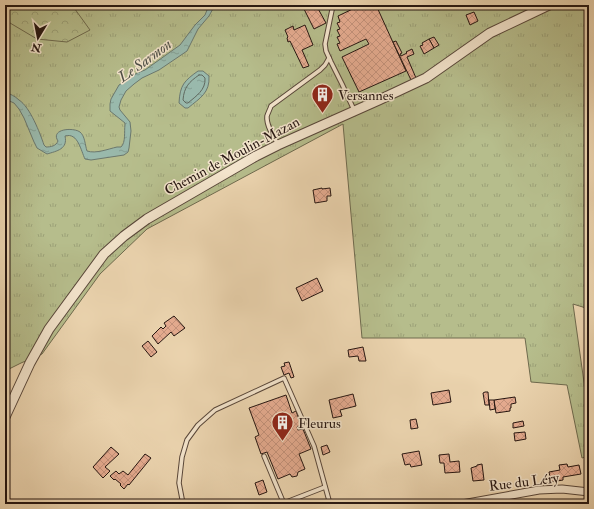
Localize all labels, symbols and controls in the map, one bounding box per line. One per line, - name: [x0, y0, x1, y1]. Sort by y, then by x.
- north arrow: [18, 18, 58, 58]
- water label: Le Sarmon: [114, 35, 176, 87]
- text: N: [29, 40, 43, 55]
- building icon: Versannes: [309, 82, 335, 115]
- place label: Versannes: [338, 87, 394, 104]
- street label: Chemin de Moulin-Mazan: [162, 113, 302, 199]
- building icon: Fleurus: [270, 410, 296, 443]
- place label: Fleurus: [298, 415, 341, 432]
- street label: Rue du Léry: [488, 469, 561, 496]

